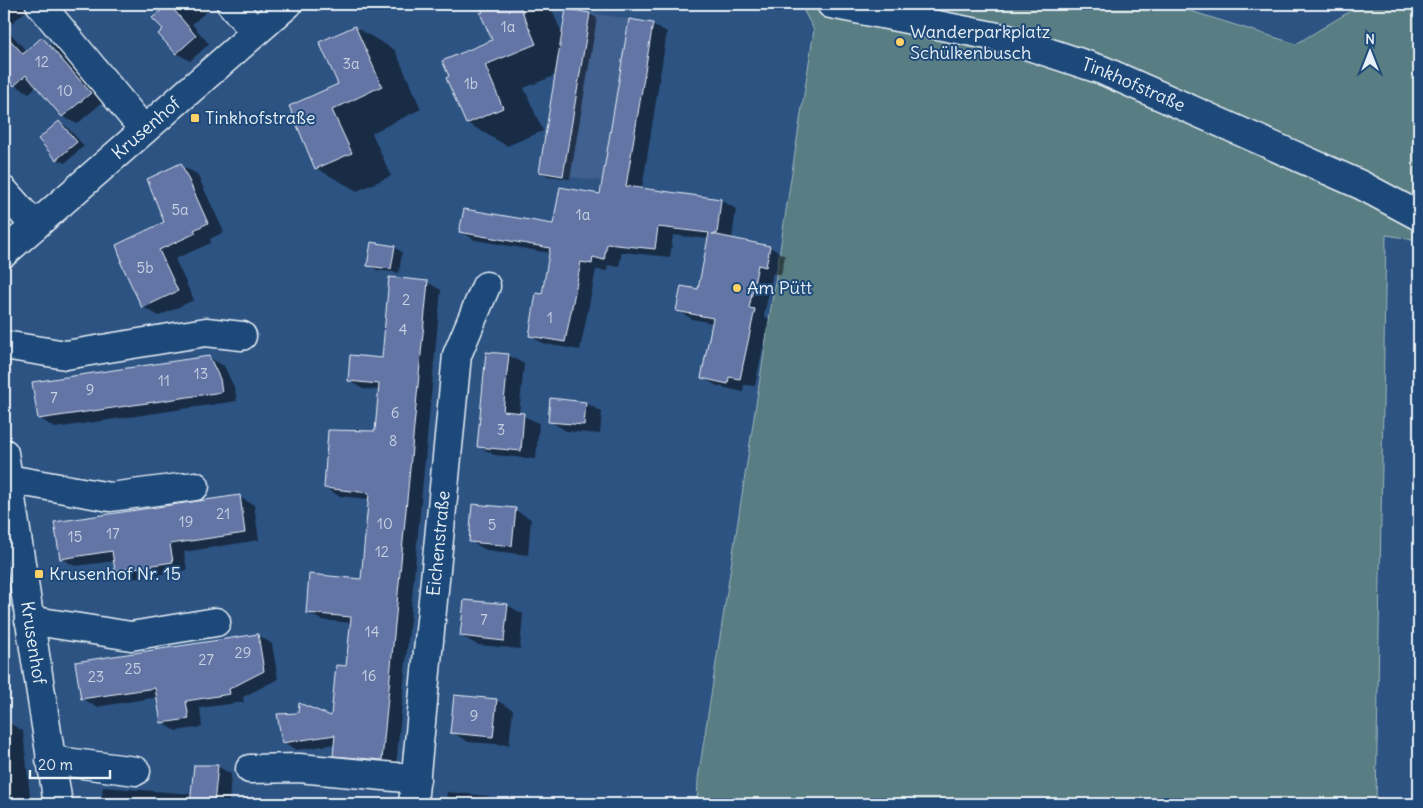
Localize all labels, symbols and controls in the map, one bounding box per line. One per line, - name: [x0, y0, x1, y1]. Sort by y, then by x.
- house number: 1a: [501, 17, 516, 36]
- place label: Wanderparkplatz Schülkenbusch: [910, 20, 1051, 64]
- north arrow: [1346, 28, 1396, 78]
- text: N: [1365, 30, 1375, 48]
- marker: Wanderparkplatz Schülkenbusch: [894, 36, 906, 48]
- house number: 12: [35, 52, 49, 71]
- street label: Tinkhofstraße: [1079, 52, 1189, 117]
- house number: 3a: [342, 54, 360, 73]
- house number: 1b: [464, 74, 478, 93]
- house number: 10: [57, 81, 73, 100]
- street label: Krusenhof: [107, 91, 186, 164]
- place label: Tinkhofstraße: [205, 106, 316, 129]
- marker: Tinkhofstraße: [189, 112, 201, 124]
- house number: 5a: [171, 200, 189, 219]
- house number: 1a: [576, 205, 591, 224]
- house number: 5b: [137, 258, 153, 277]
- place label: Am Pütt: [747, 276, 812, 299]
- marker: Am Pütt: [731, 282, 743, 294]
- house number: 2: [402, 290, 410, 309]
- house number: 1: [547, 308, 553, 327]
- house number: 4: [399, 320, 408, 339]
- house number: 13: [194, 364, 208, 383]
- house number: 11: [158, 371, 170, 390]
- house number: 9: [86, 380, 94, 399]
- house number: 7: [50, 388, 58, 407]
- house number: 6: [391, 403, 399, 422]
- house number: 3: [497, 420, 505, 439]
- house number: 8: [389, 431, 397, 450]
- street label: Eichenstraße: [421, 490, 455, 597]
- house number: 21: [216, 504, 230, 523]
- house number: 19: [179, 512, 193, 531]
- house number: 10: [377, 514, 393, 533]
- house number: 5: [488, 515, 496, 534]
- house number: 17: [106, 524, 120, 543]
- house number: 15: [68, 527, 82, 546]
- house number: 12: [375, 542, 389, 561]
- place label: Krusenhof Nr. 15: [49, 562, 181, 585]
- marker: Krusenhof Nr. 15: [33, 568, 45, 580]
- street label: Krusenhof: [16, 600, 52, 687]
- house number: 7: [480, 610, 488, 629]
- house number: 14: [365, 622, 380, 641]
- house number: 29: [235, 643, 251, 662]
- house number: 27: [198, 650, 214, 669]
- house number: 25: [125, 659, 141, 678]
- house number: 16: [362, 666, 376, 685]
- house number: 23: [88, 667, 104, 686]
- house number: 9: [470, 706, 478, 725]
- scale bar: [30, 748, 110, 780]
- text: 20 m: [38, 755, 73, 774]

